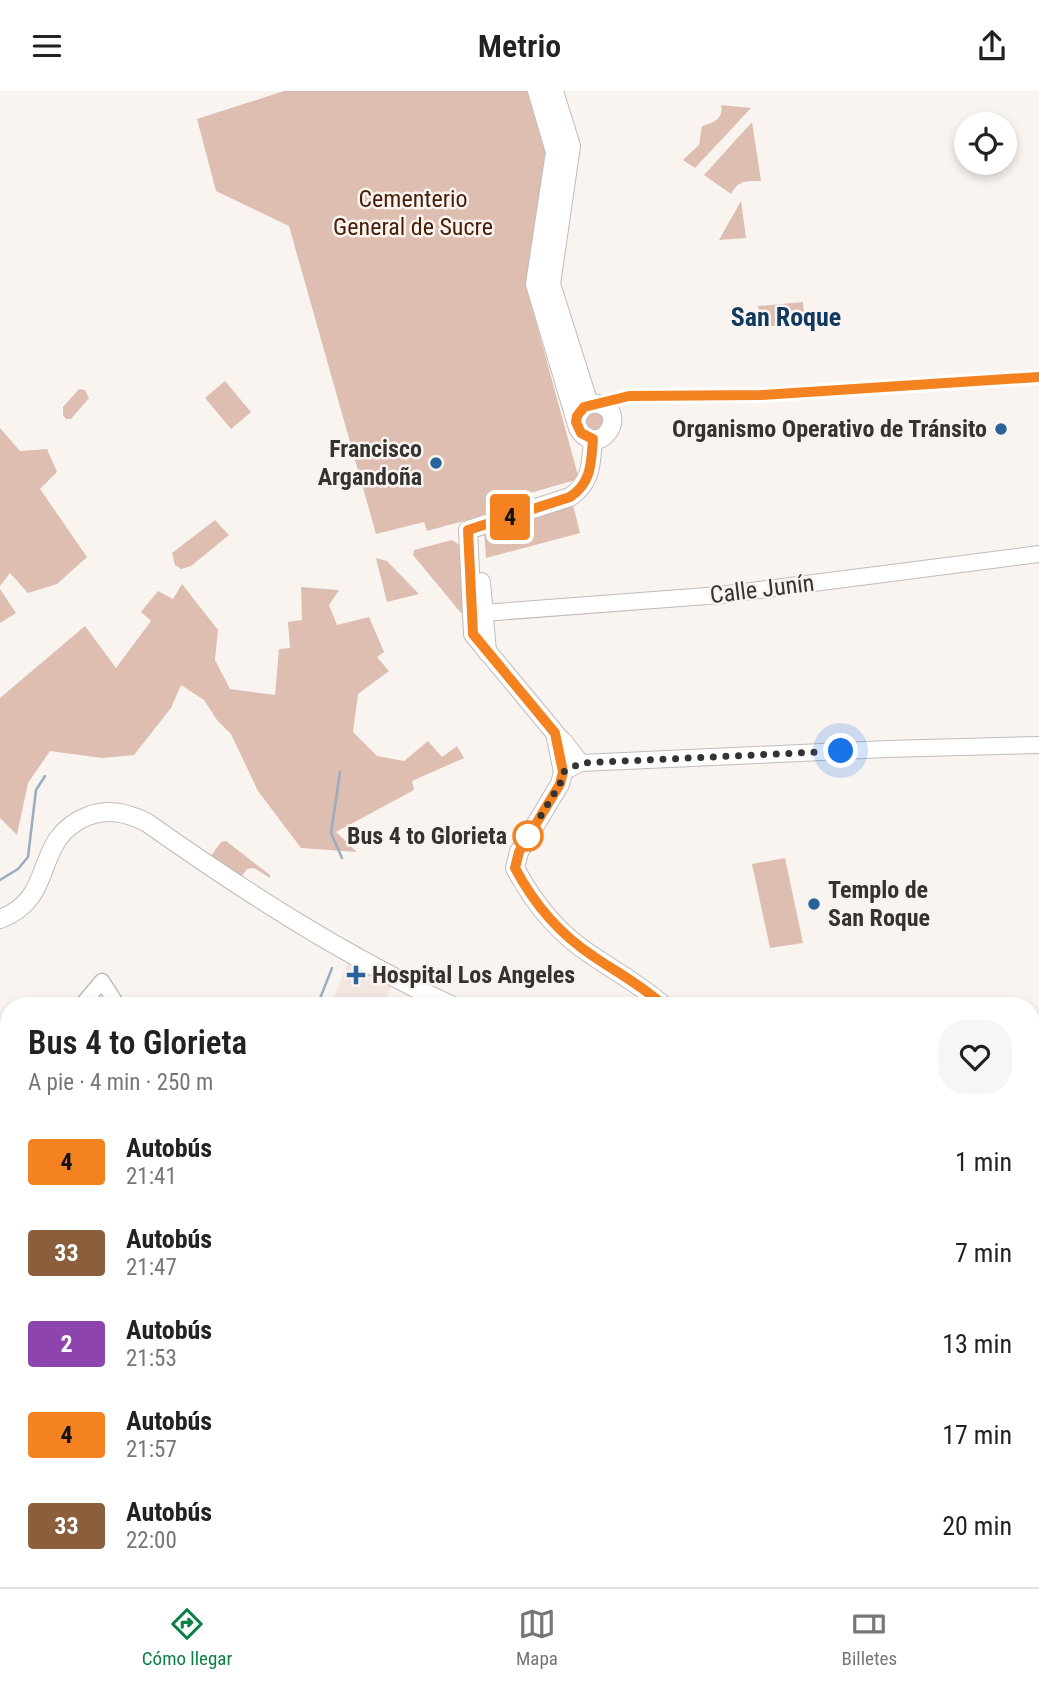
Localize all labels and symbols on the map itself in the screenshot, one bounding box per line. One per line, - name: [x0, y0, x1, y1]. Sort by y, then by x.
- park label: Cementerio General de Sucre: [333, 185, 493, 241]
- district label: San Roque: [731, 302, 841, 332]
- place label: Organismo Operativo de Tránsito: [672, 415, 987, 443]
- marker: Organismo Operativo de Tránsito: [993, 421, 1009, 437]
- place label: Francisco Argandoña: [318, 435, 422, 491]
- marker: Francisco Argandoña: [428, 455, 444, 471]
- line badge: 4: [487, 494, 533, 540]
- street label: Calle Junín: [708, 569, 816, 609]
- your location: [823, 733, 858, 768]
- marker: Bus 4 to Glorieta: [513, 821, 543, 851]
- place label: Bus 4 to Glorieta: [347, 822, 507, 850]
- place label: Templo de San Roque: [828, 876, 930, 932]
- marker: Templo de San Roque: [806, 896, 822, 912]
- place label: Hospital Los Angeles: [372, 961, 575, 989]
- marker: Hospital Los Angeles: [346, 965, 366, 985]

